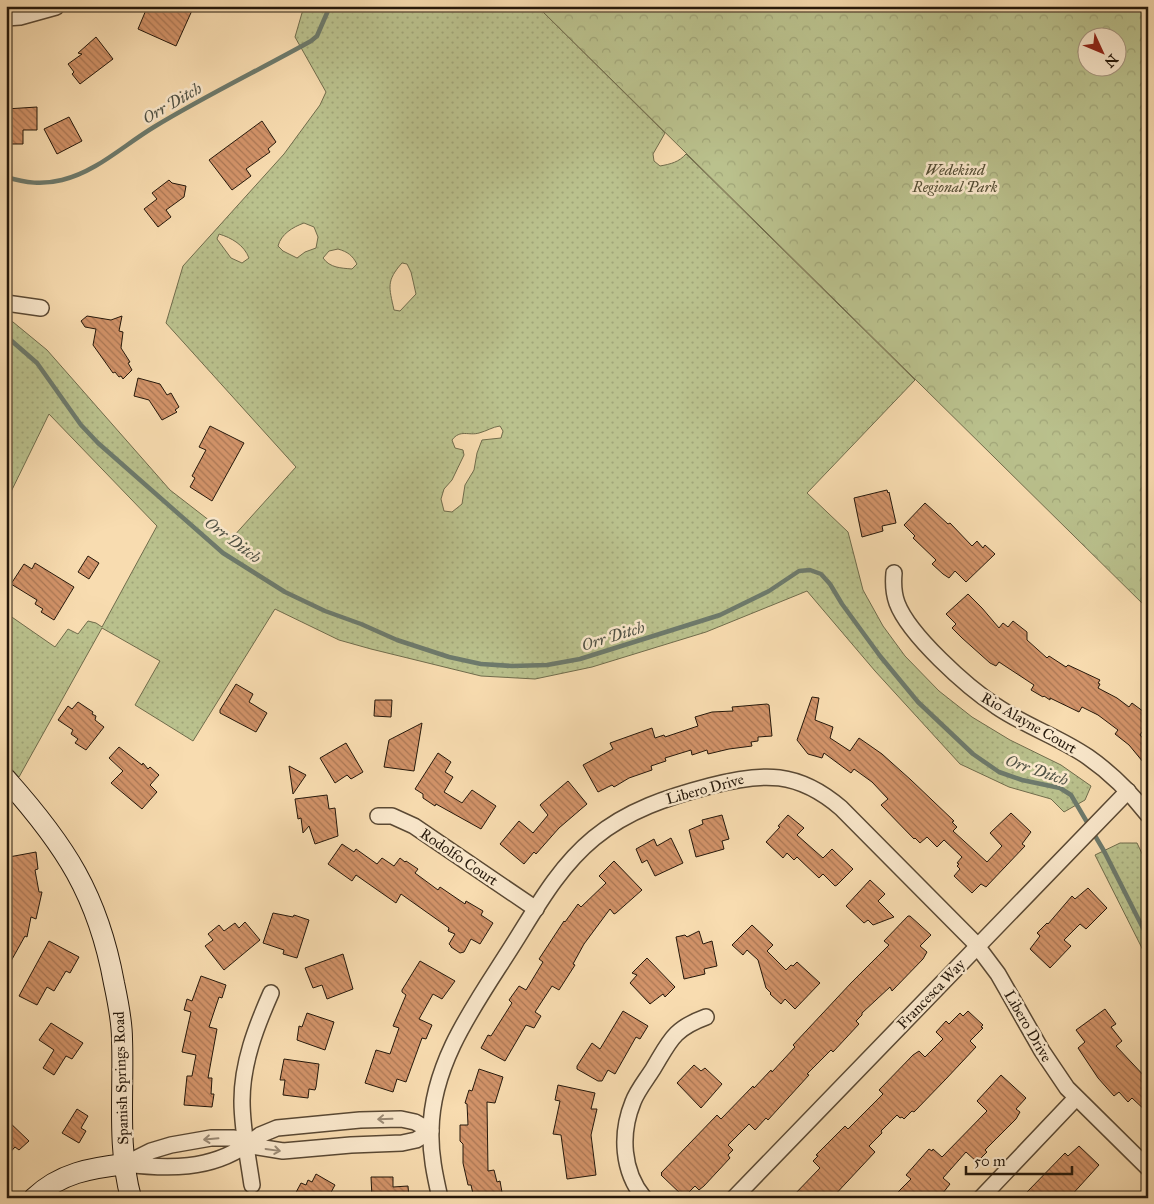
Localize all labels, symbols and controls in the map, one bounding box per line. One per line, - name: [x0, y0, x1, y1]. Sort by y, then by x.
- north arrow: [1076, 28, 1126, 78]
- text: N: [1101, 51, 1121, 71]
- water label: Orr Ditch: [139, 78, 205, 127]
- park label: Wedekind Regional Park: [912, 161, 998, 196]
- water label: Orr Ditch: [201, 513, 265, 567]
- water label: Orr Ditch: [579, 617, 647, 655]
- street label: Rio Alayne Court: [978, 688, 1081, 758]
- water label: Orr Ditch: [1003, 750, 1071, 790]
- street label: Libero Drive: [664, 770, 746, 808]
- street label: Rodolfo Court: [417, 824, 502, 890]
- street label: Francesca Way: [893, 955, 969, 1033]
- street label: Libero Drive: [1000, 987, 1056, 1065]
- street label: Spanish Springs Road: [110, 1011, 132, 1145]
- one-way arrow: [377, 1114, 393, 1124]
- one-way arrow: [204, 1134, 220, 1144]
- scale bar: [966, 1144, 1073, 1176]
- one-way arrow: [265, 1145, 281, 1155]
- text: 50 m: [974, 1152, 1006, 1170]

